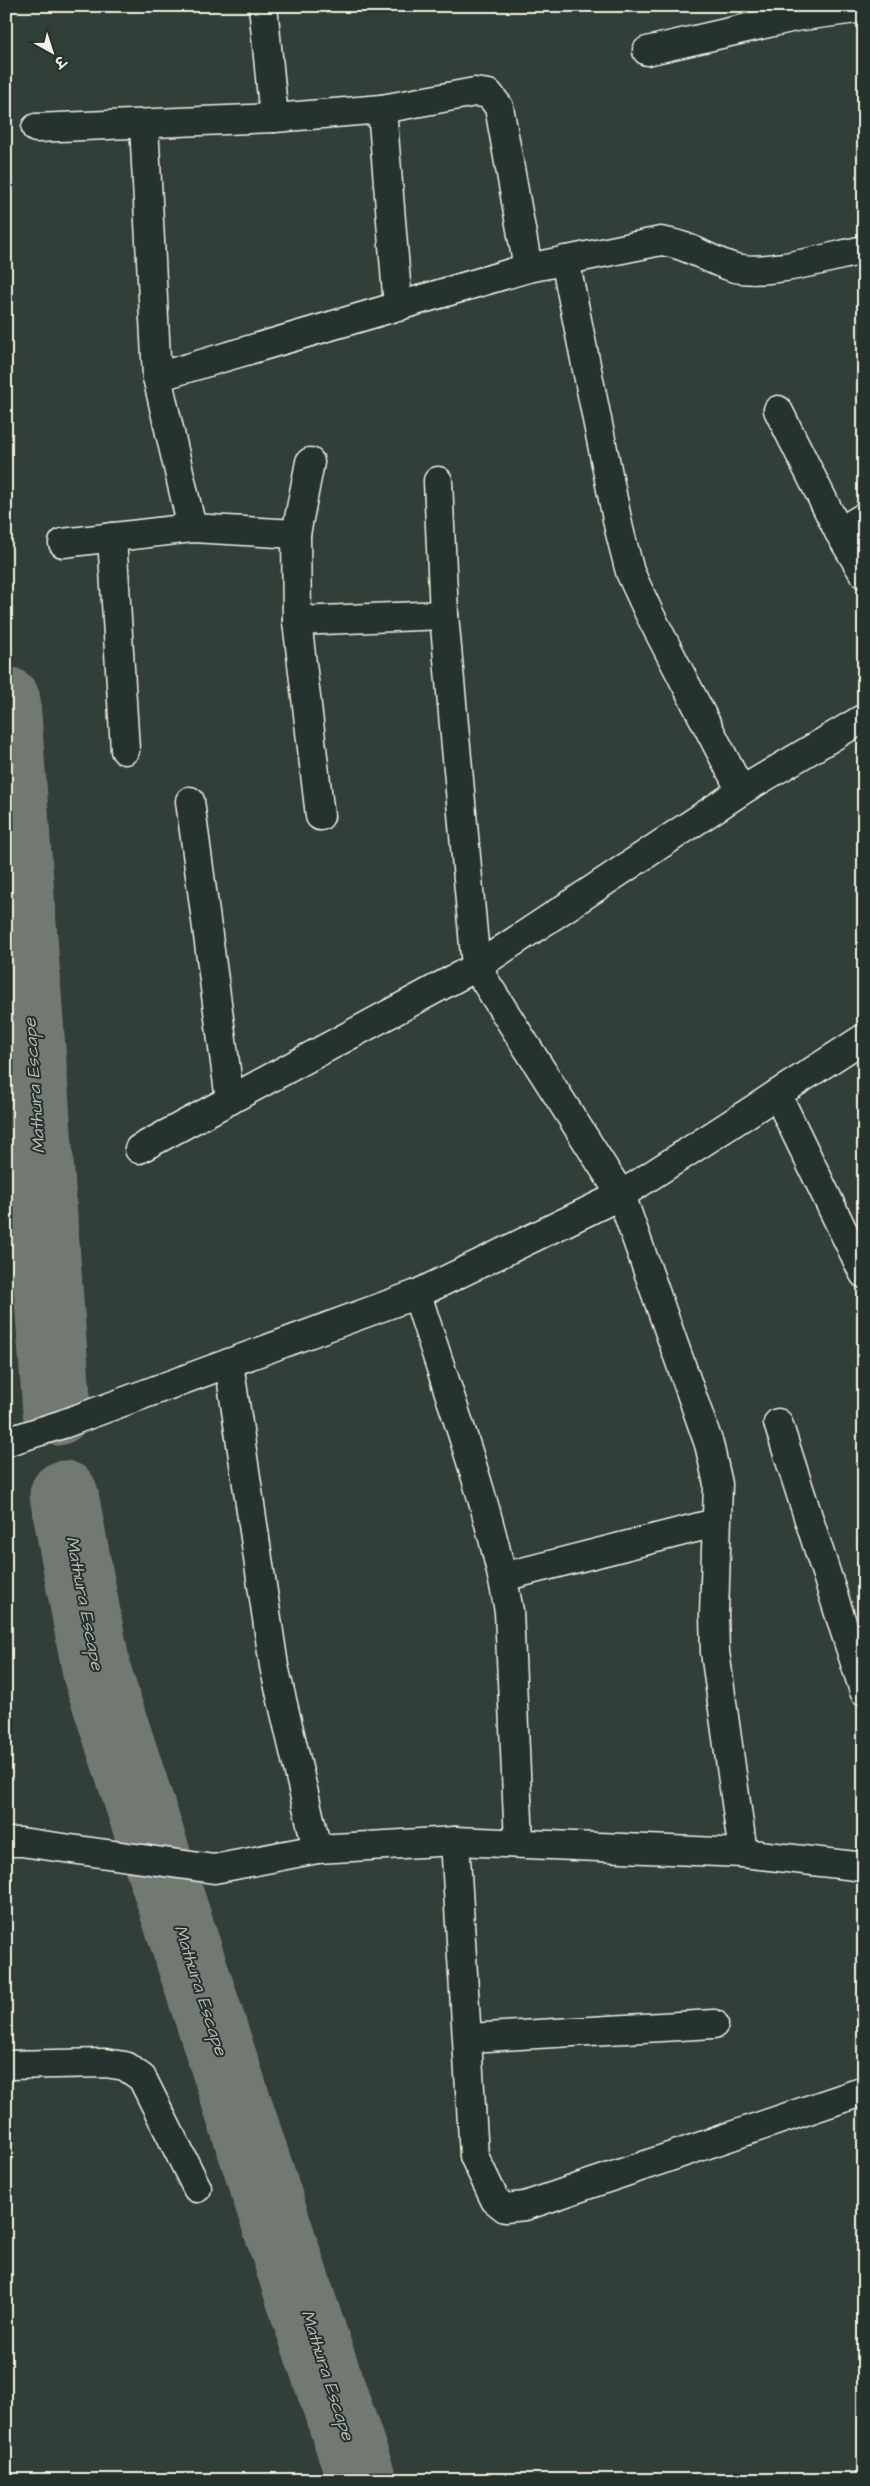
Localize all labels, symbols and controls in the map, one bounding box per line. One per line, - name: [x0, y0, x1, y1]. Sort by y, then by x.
- north arrow: [28, 28, 78, 78]
- text: उ: [48, 49, 71, 73]
- water label: Mathura Escape: [17, 1016, 52, 1155]
- water label: Mathura Escape: [59, 1534, 110, 1673]
- water label: Mathura Escape: [168, 1922, 234, 2060]
- water label: Mathura Escape: [295, 2307, 361, 2445]

